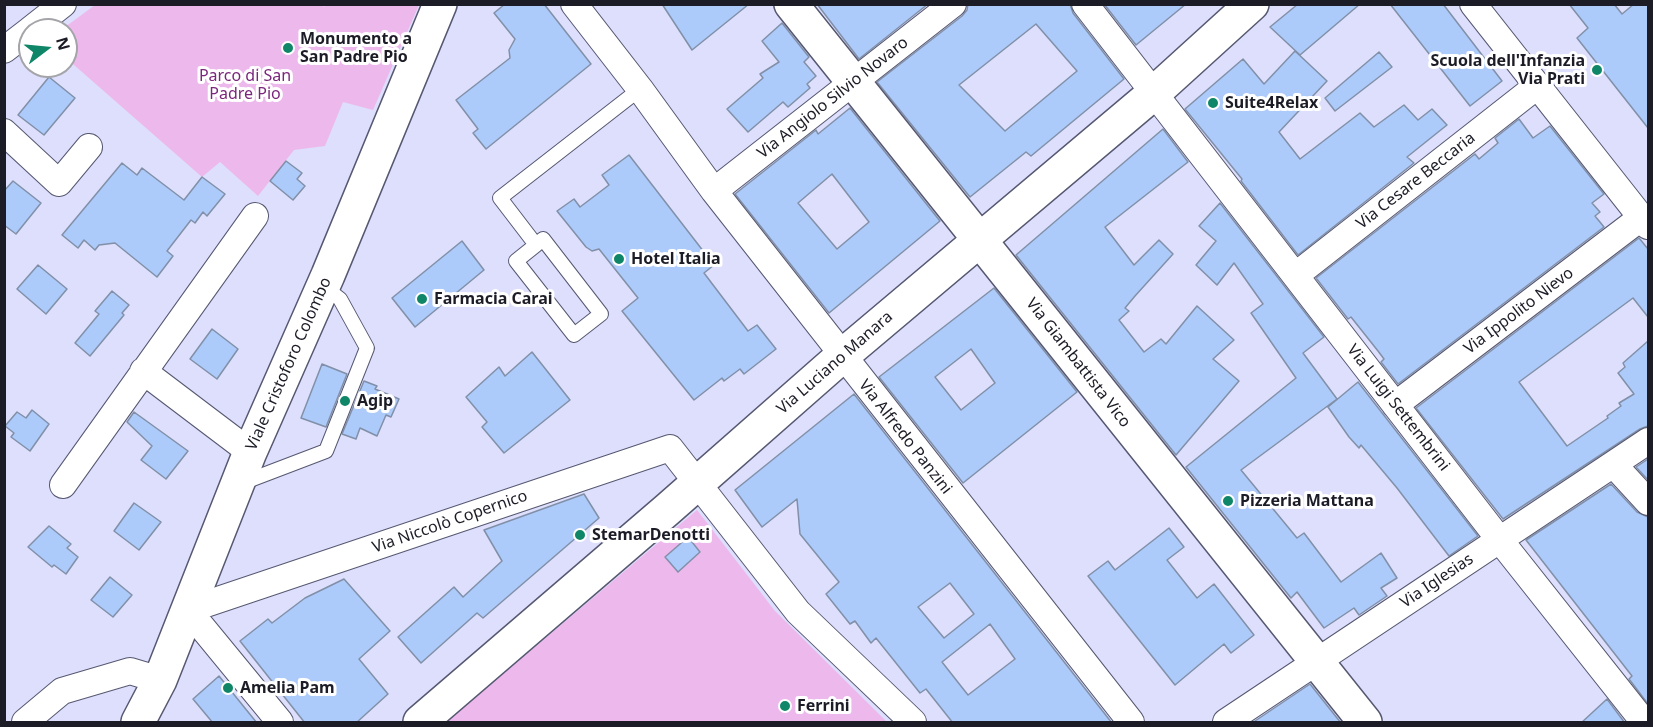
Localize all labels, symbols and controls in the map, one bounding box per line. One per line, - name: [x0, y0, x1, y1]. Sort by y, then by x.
- north arrow: [18, 18, 78, 78]
- place label: Monumento a San Padre Pio: [300, 29, 412, 67]
- street label: Via Angiolo Silvio Novaro: [754, 33, 912, 163]
- text: N: [51, 34, 76, 53]
- marker: Monumento a San Padre Pio: [281, 41, 295, 55]
- place label: Scuola dell'Infanzia Via Prati: [1431, 51, 1585, 89]
- marker: Scuola dell'Infanzia Via Prati: [1590, 63, 1604, 77]
- park label: Parco di San Padre Pio: [199, 66, 291, 104]
- place label: Suite4Relax: [1225, 93, 1318, 113]
- marker: Suite4Relax: [1206, 96, 1220, 110]
- street label: Via Cesare Beccaria: [1353, 129, 1479, 233]
- place label: Hotel Italia: [631, 249, 721, 269]
- marker: Hotel Italia: [612, 252, 626, 266]
- street label: Via Ippolito Nievo: [1460, 264, 1578, 358]
- street label: Viale Cristoforo Colombo: [242, 275, 336, 453]
- place label: Farmacia Carai: [434, 289, 553, 309]
- marker: Farmacia Carai: [415, 292, 429, 306]
- street label: Via Giambattista Vico: [1022, 295, 1134, 431]
- street label: Via Luciano Manara: [773, 307, 897, 419]
- street label: Via Luigi Settembrini: [1343, 341, 1453, 475]
- street label: Via Alfredo Panzini: [854, 376, 956, 498]
- place label: Agip: [357, 391, 393, 411]
- marker: Agip: [338, 394, 352, 408]
- street label: Via Niccolò Copernico: [370, 486, 530, 558]
- place label: Pizzeria Mattana: [1240, 491, 1374, 511]
- marker: Pizzeria Mattana: [1221, 494, 1235, 508]
- place label: StemarDenotti: [592, 525, 710, 545]
- marker: StemarDenotti: [573, 528, 587, 542]
- street label: Via Iglesias: [1397, 550, 1477, 612]
- place label: Amelia Pam: [240, 678, 335, 698]
- marker: Amelia Pam: [221, 681, 235, 695]
- place label: Ferrini: [797, 696, 850, 716]
- marker: Ferrini: [778, 699, 792, 713]

